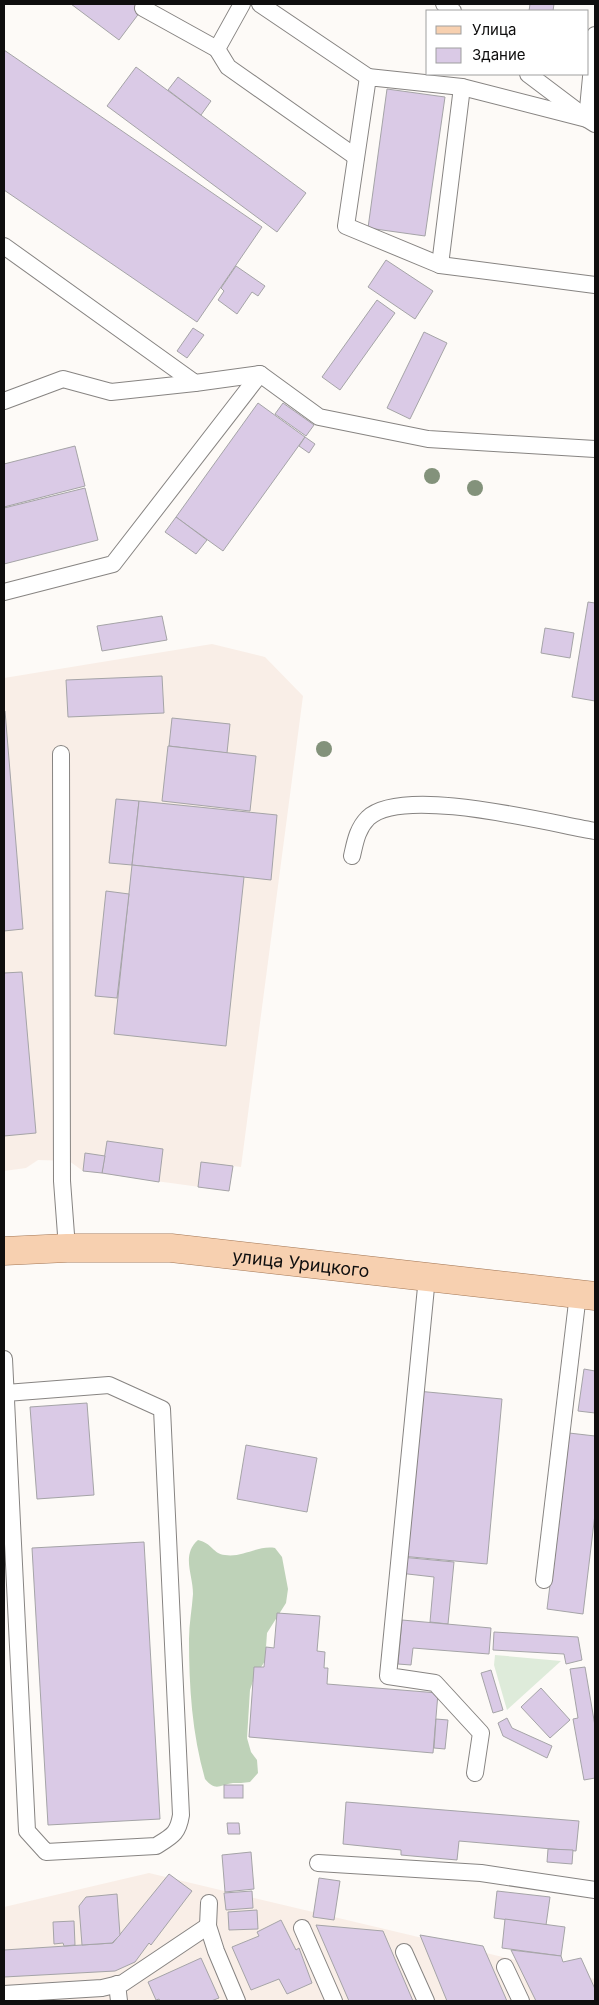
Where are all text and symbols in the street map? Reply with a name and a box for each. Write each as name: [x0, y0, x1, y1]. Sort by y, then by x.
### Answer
legend: [426, 10, 589, 75]
text: Улица: [472, 20, 516, 39]
text: Здание: [472, 45, 526, 64]
street label: улица Урицкого: [231, 1245, 371, 1281]

